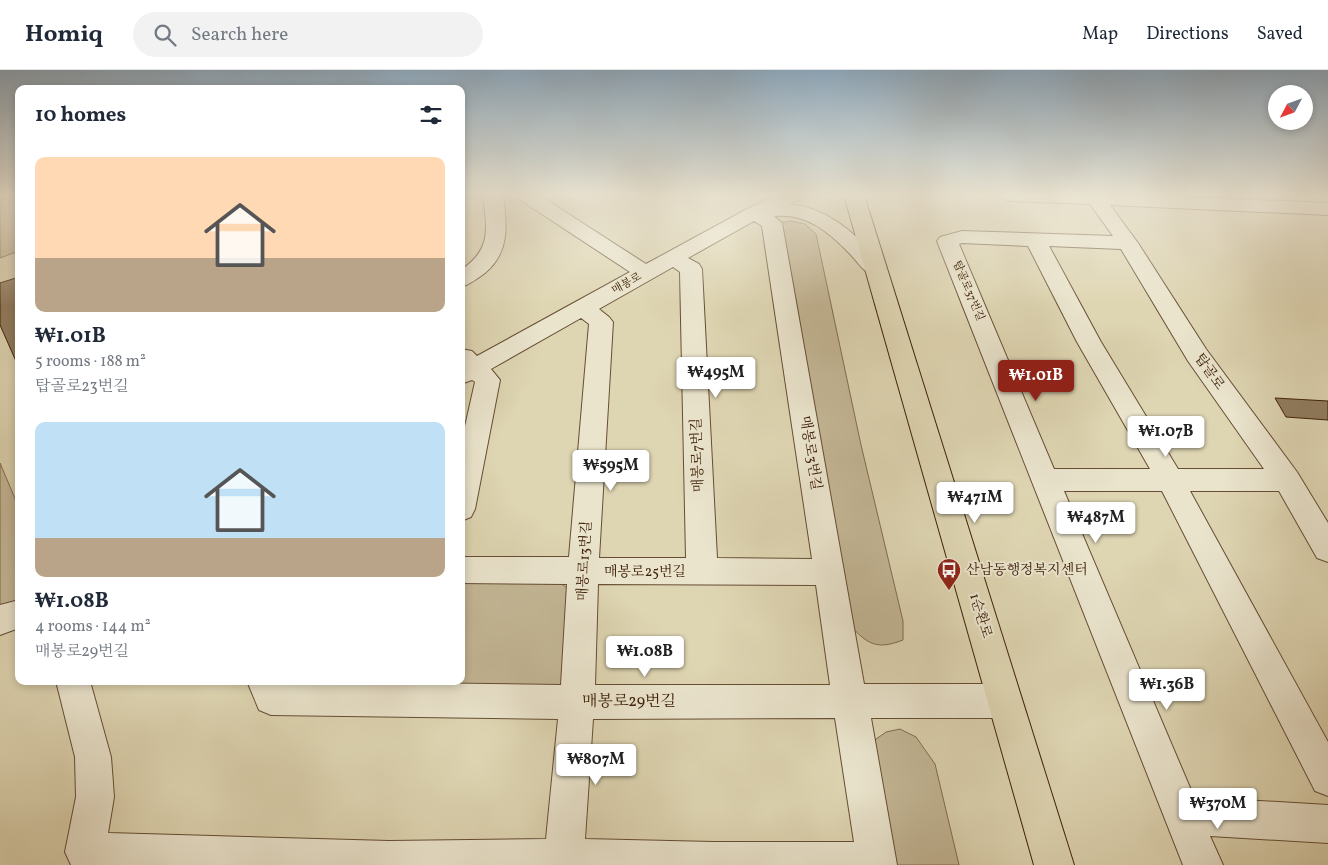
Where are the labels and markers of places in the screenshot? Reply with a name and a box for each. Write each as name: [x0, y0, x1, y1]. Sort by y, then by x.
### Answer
pin: ₩495M: [681, 356, 751, 399]
pin: ₩1.01B: [995, 360, 1077, 402]
pin: ₩1.07B: [1125, 416, 1207, 458]
pin: ₩595M: [576, 450, 646, 492]
pin: ₩471M: [940, 482, 1010, 524]
pin: ₩487M: [1061, 502, 1131, 544]
bus stop icon: 산남동행정복지센터: [936, 557, 962, 591]
place label: 산남동행정복지센터: [966, 561, 1088, 580]
pin: ₩1.08B: [604, 636, 686, 678]
pin: ₩1.36B: [1126, 668, 1208, 711]
pin: ₩807M: [561, 744, 631, 786]
pin: ₩370M: [1183, 788, 1253, 830]

